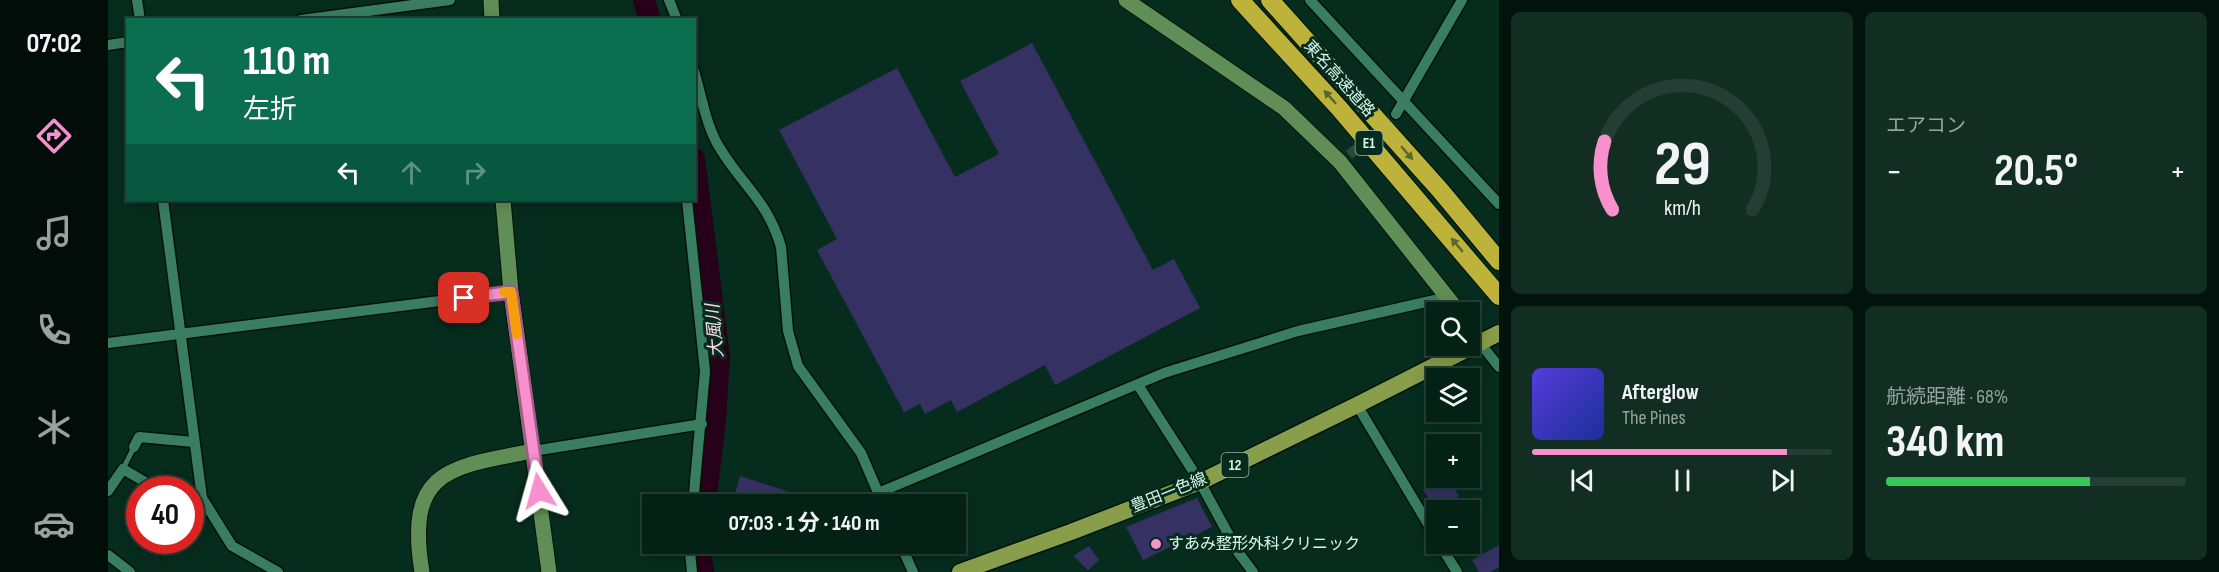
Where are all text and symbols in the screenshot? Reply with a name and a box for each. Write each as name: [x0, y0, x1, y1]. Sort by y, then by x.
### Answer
text: 07:02: [26, 28, 82, 60]
text: 110 m: [243, 36, 330, 87]
street label: 東名高速道路: [1300, 37, 1378, 121]
icon: left: [144, 42, 222, 120]
one-way arrow: [1323, 90, 1337, 105]
text: 左折: [243, 94, 297, 126]
text: エアコン: [1886, 114, 1966, 138]
icon: directions: [33, 115, 75, 157]
text: 29: [1654, 128, 1710, 203]
road number: E1: [1356, 131, 1382, 155]
text: 20.5°: [1994, 144, 2078, 199]
one-way arrow: [1400, 145, 1413, 160]
text: −: [1886, 152, 1902, 192]
text: +: [2170, 152, 2186, 192]
icon: left: [332, 156, 365, 189]
icon: ahead: [395, 156, 428, 189]
icon: right: [458, 156, 491, 189]
text: km/h: [1663, 196, 1701, 221]
icon: music: [33, 212, 75, 254]
one-way arrow: [1451, 238, 1464, 253]
pin: [438, 272, 489, 323]
icon: arrive: [447, 281, 480, 314]
water label: 大風川: [702, 301, 728, 359]
map controls: [1426, 302, 1480, 554]
button: search: [1426, 302, 1480, 356]
icon: phone: [33, 309, 75, 351]
button: layers: [1426, 368, 1480, 422]
text: Afterglow: [1622, 379, 1699, 406]
text: 航続距離 · 68%: [1886, 385, 2008, 409]
icon: climate: [33, 406, 75, 448]
text: The Pines: [1622, 406, 1686, 430]
text: 340 km: [1886, 415, 2004, 470]
button: +: [1426, 434, 1480, 488]
road number: 12: [1222, 453, 1248, 477]
position arrow: [507, 459, 571, 523]
icon: previous: [1566, 464, 1599, 497]
icon: pause: [1666, 464, 1699, 497]
icon: next: [1766, 464, 1799, 497]
street label: 豊田一色線: [1128, 469, 1210, 517]
speed limit sign: 40: [126, 476, 204, 554]
button: −: [1426, 500, 1480, 554]
icon: car: [33, 503, 75, 545]
text: 07:03 · 1 分 · 140 m: [728, 510, 880, 537]
place label: すあみ整形外科クリニック: [1168, 535, 1360, 554]
marker: すあみ整形外科クリニック: [1149, 537, 1163, 551]

